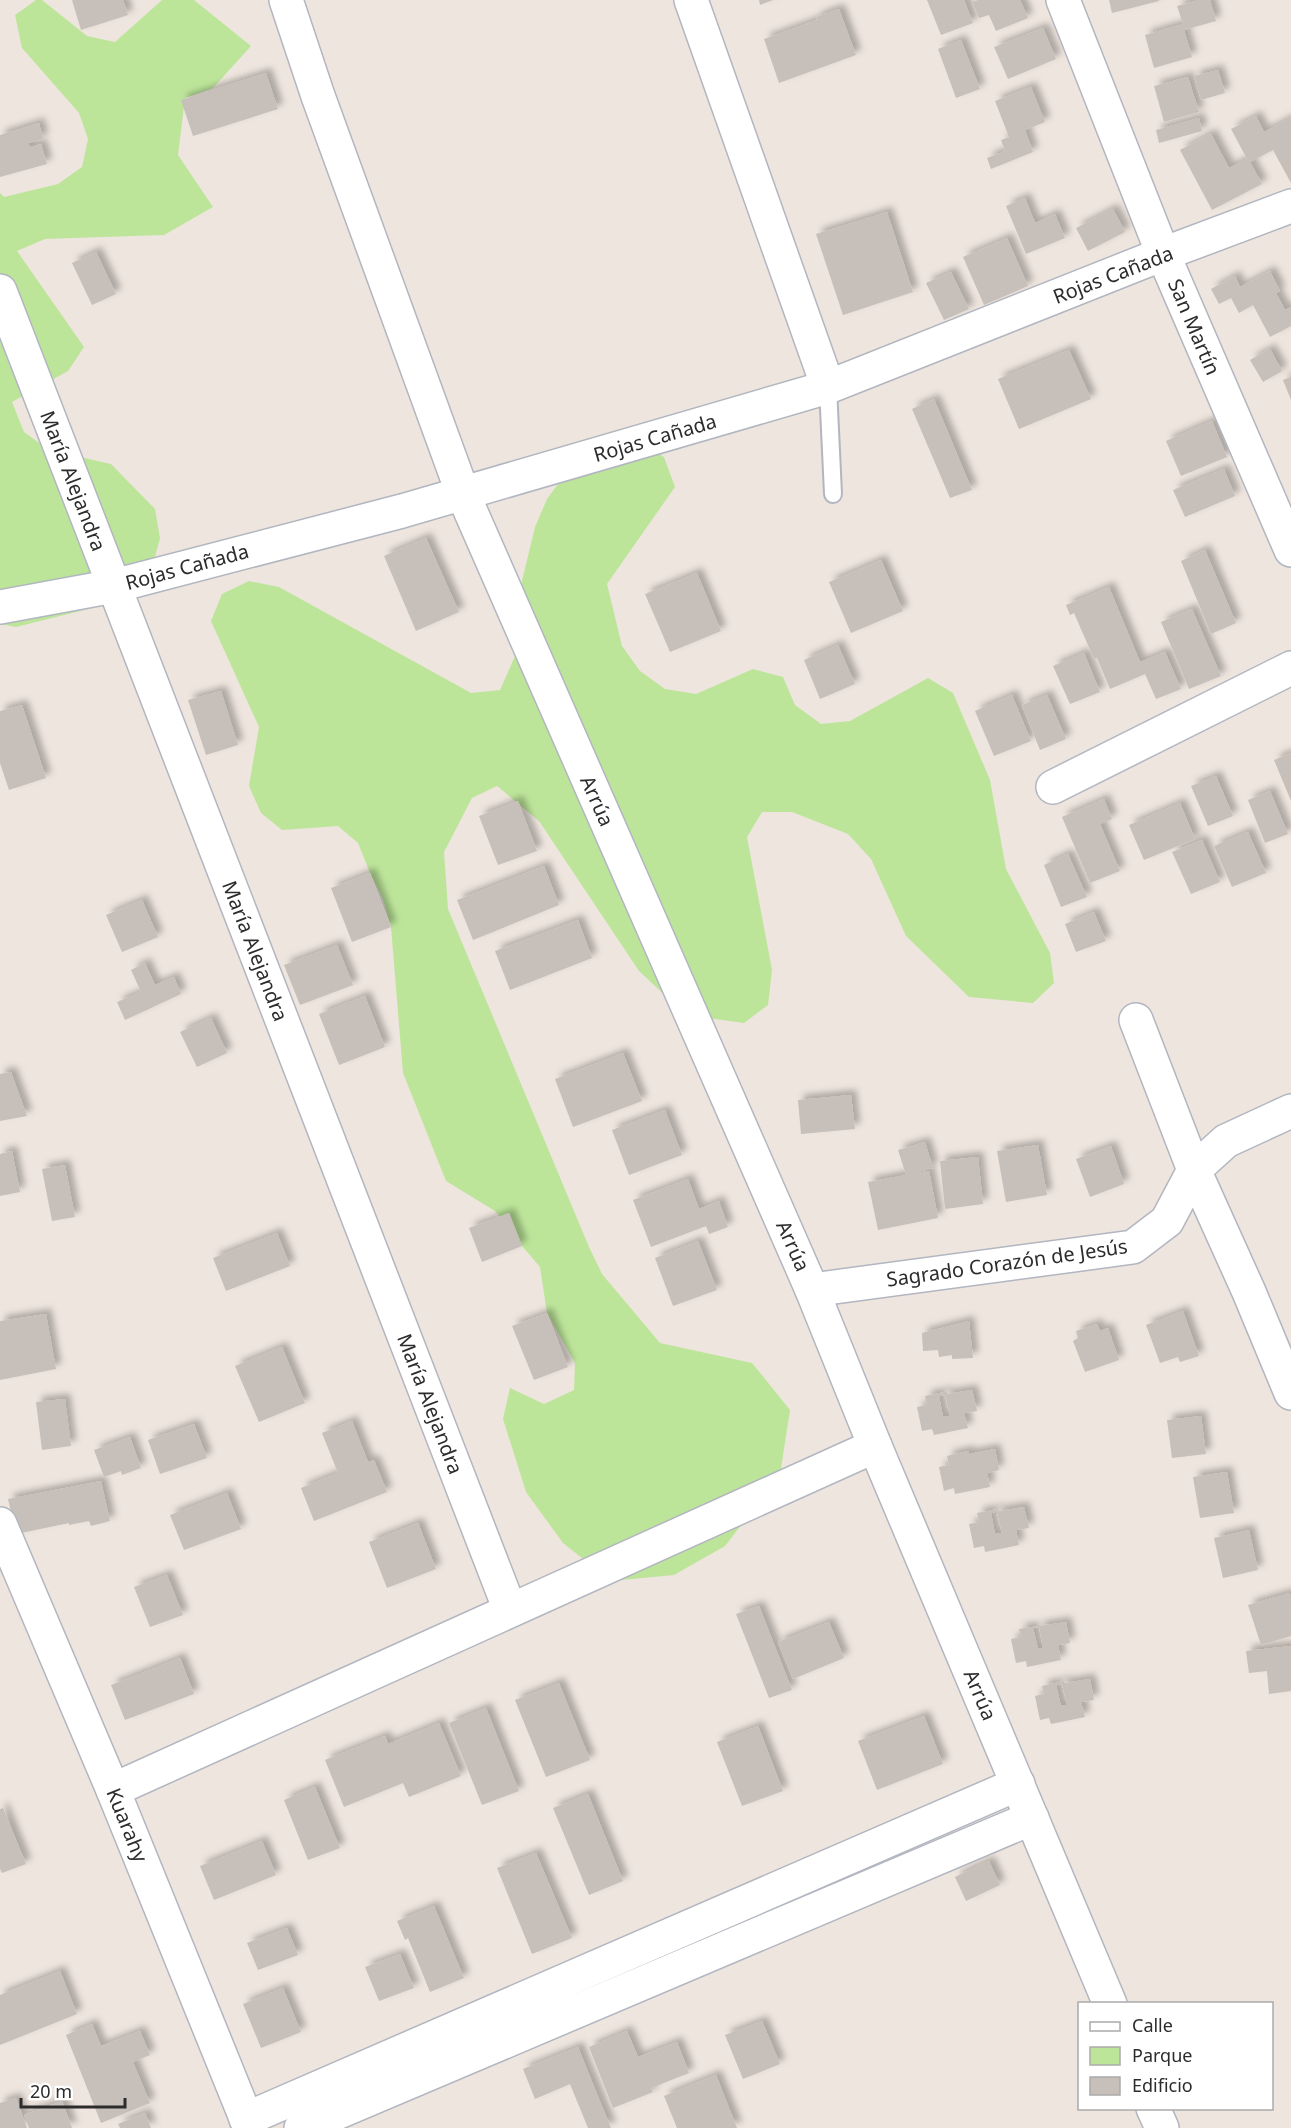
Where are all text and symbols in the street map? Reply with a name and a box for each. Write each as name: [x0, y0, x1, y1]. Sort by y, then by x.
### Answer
street label: Rojas Cañada: [1049, 239, 1177, 310]
street label: San Martín: [1162, 275, 1227, 379]
street label: María Alejandra: [34, 407, 113, 555]
street label: Rojas Cañada: [590, 407, 719, 468]
street label: Rojas Cañada: [122, 537, 252, 596]
street label: Arrúa: [574, 771, 621, 830]
street label: María Alejandra: [216, 877, 295, 1025]
street label: Arrúa: [770, 1216, 817, 1275]
street label: Sagrado Corazón de Jesús: [885, 1232, 1129, 1293]
street label: María Alejandra: [391, 1330, 470, 1478]
street label: Arrúa: [958, 1665, 1003, 1724]
street label: Kuarahy: [100, 1784, 155, 1867]
legend: [1078, 2002, 1273, 2110]
text: Calle: [1132, 2013, 1173, 2037]
text: Parque: [1132, 2043, 1192, 2067]
scale bar: [21, 2071, 124, 2109]
text: Edificio: [1132, 2073, 1193, 2097]
text: 20 m: [30, 2079, 72, 2103]

